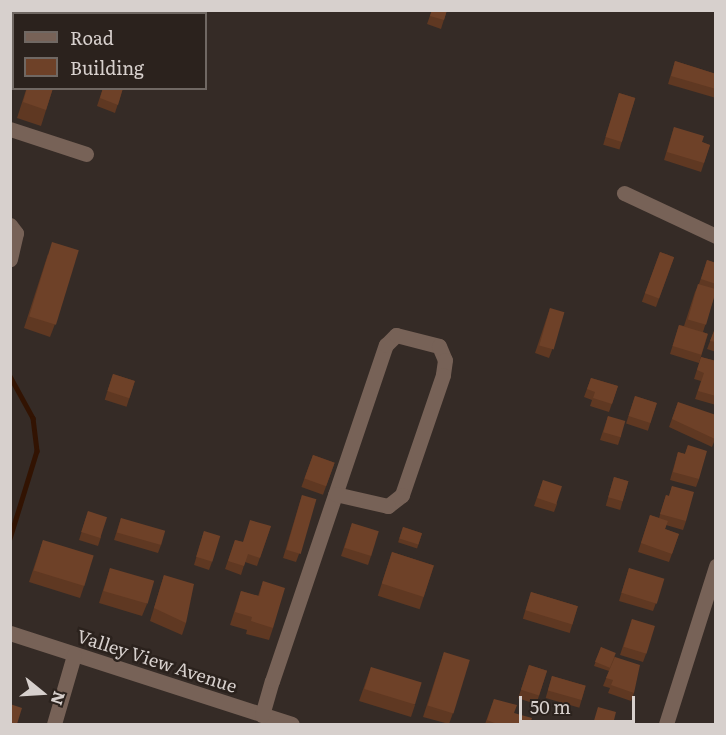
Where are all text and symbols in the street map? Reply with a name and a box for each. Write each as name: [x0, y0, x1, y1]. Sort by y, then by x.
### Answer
legend: [12, 12, 207, 90]
text: Road: [70, 24, 114, 51]
text: Building: [70, 54, 144, 81]
street label: Valley View Avenue: [74, 625, 240, 697]
north arrow: [12, 663, 72, 723]
scale bar: [522, 684, 638, 722]
text: N: [46, 688, 73, 709]
text: 50 m: [530, 693, 571, 720]

